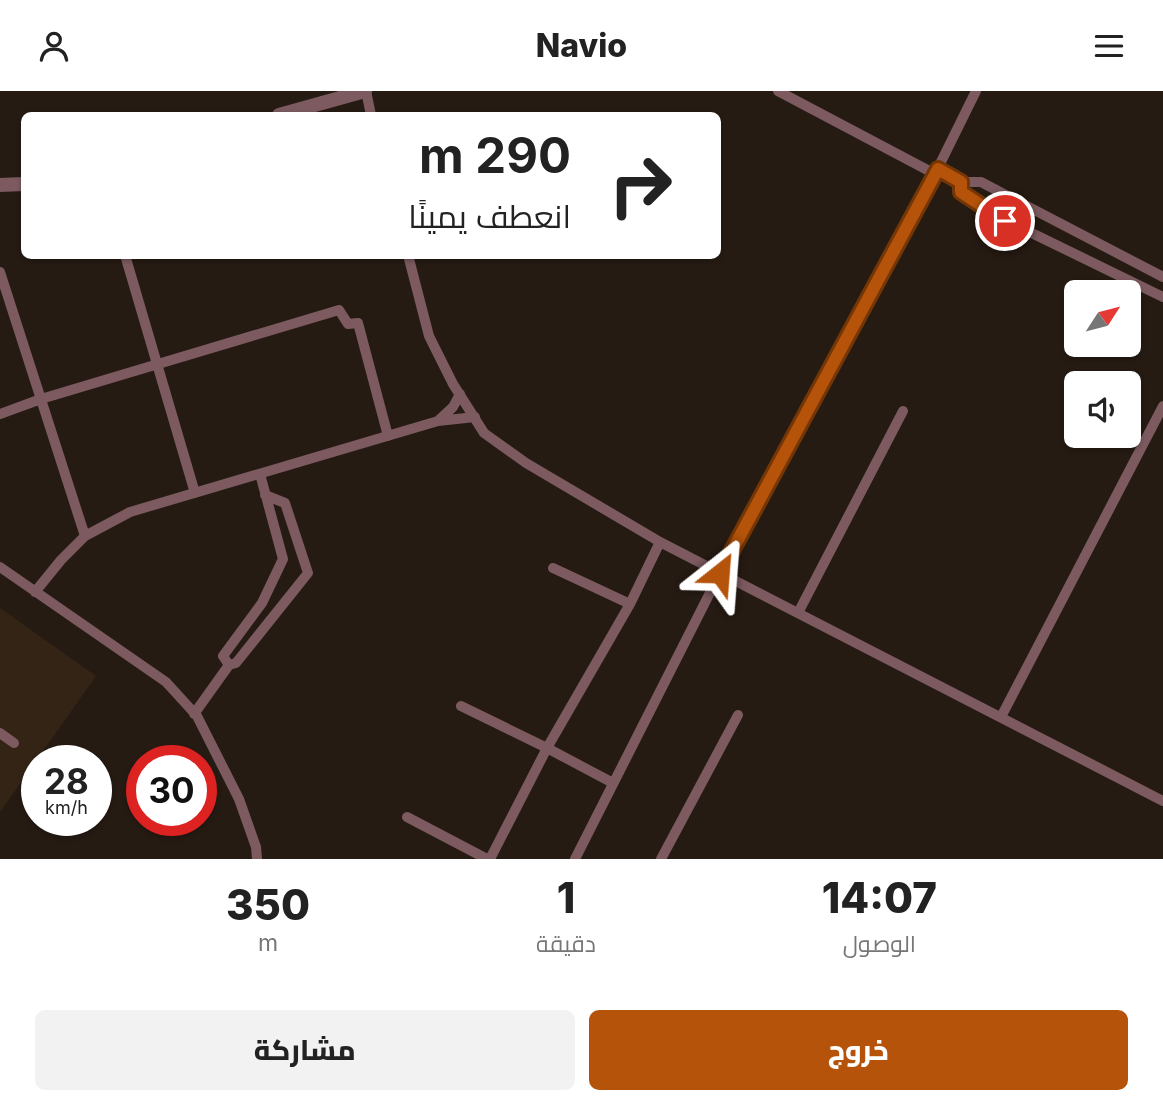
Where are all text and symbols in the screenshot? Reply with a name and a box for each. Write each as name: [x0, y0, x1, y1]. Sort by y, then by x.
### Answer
text: Navio: [536, 26, 627, 65]
icon: person: [35, 27, 73, 65]
icon: menu: [1090, 27, 1128, 65]
text: 290 m: [419, 126, 571, 185]
icon: right: [595, 140, 686, 231]
pin: [975, 191, 1035, 251]
text: انعطف يمينًا: [408, 197, 571, 236]
icon: arrive: [986, 202, 1024, 240]
north arrow: [1064, 280, 1141, 357]
map controls: [1064, 280, 1141, 448]
button: sound: [1064, 371, 1141, 448]
position arrow: [683, 536, 757, 610]
speed limit sign: 30: [126, 745, 217, 836]
text: 28: [44, 760, 89, 802]
text: km/h: [45, 797, 88, 818]
text: 1: [557, 872, 575, 923]
text: 14:07: [822, 872, 937, 923]
text: 350: [226, 879, 310, 930]
text: m: [258, 929, 278, 957]
text: دقيقة: [536, 930, 596, 958]
text: الوصول: [843, 930, 916, 958]
button: مشاركة: [35, 1010, 575, 1090]
button: خروج: [589, 1010, 1128, 1090]

